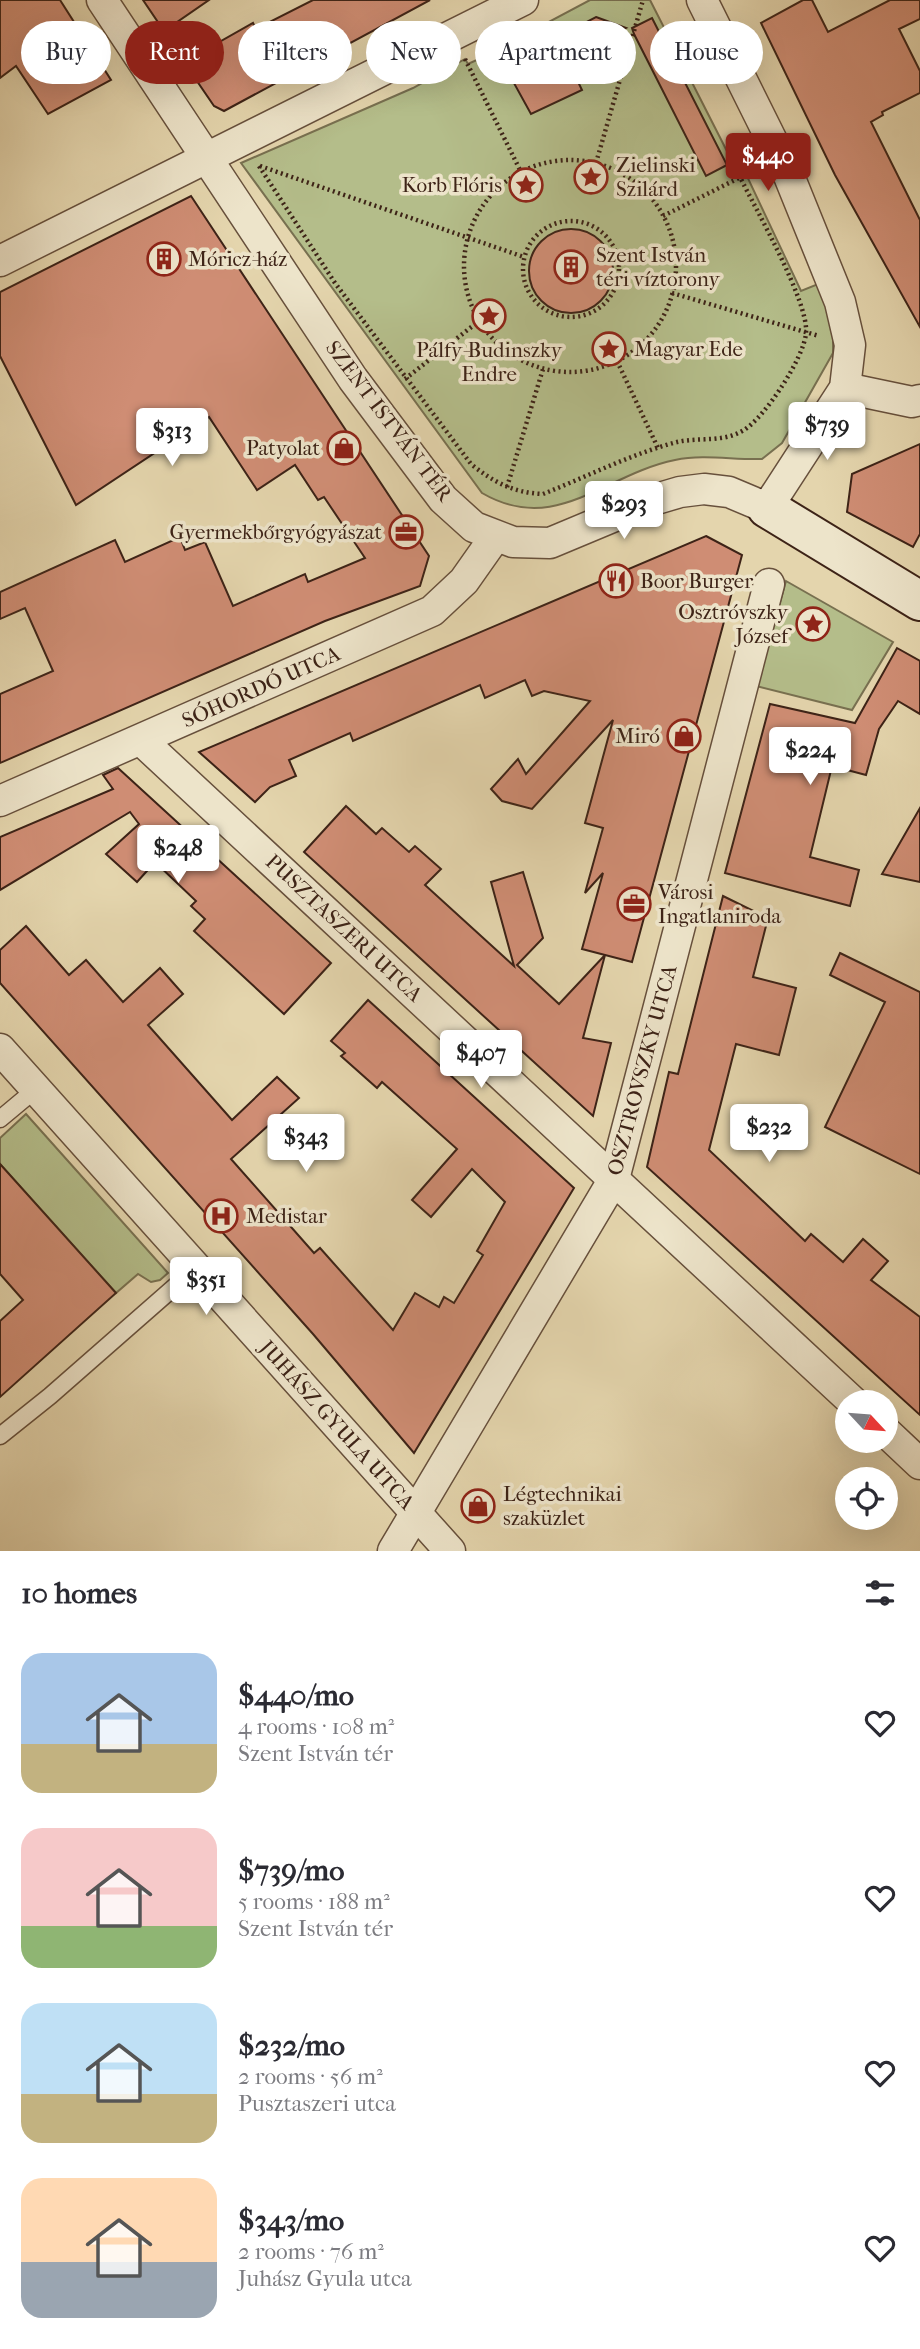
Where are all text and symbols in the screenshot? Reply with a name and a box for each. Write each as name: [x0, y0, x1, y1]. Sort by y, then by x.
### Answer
chip: Buy: [21, 21, 111, 84]
chip: Rent: [125, 21, 224, 84]
chip: Filters: [238, 21, 352, 84]
chip: New: [366, 21, 461, 84]
chip: Apartment: [475, 21, 636, 84]
chip: House: [650, 21, 763, 84]
pin: $440: [727, 134, 809, 193]
text: $440: [742, 142, 794, 169]
place label: Zielinski Szilárd: [616, 153, 696, 201]
place icon: Zielinski Szilárd: [572, 158, 610, 196]
place icon: Korb Flóris: [507, 166, 545, 204]
place label: Korb Flóris: [402, 173, 502, 197]
building icon: Móricz-ház: [145, 240, 183, 278]
place label: Szent István téri víztorony: [596, 243, 720, 291]
place label: Móricz-ház: [188, 247, 287, 271]
building icon: Szent István téri víztorony: [552, 248, 590, 286]
place icon: Pálfy-Budinszky Endre: [470, 297, 508, 335]
place icon: Magyar Ede: [590, 330, 628, 368]
street label: SZENT ISTVÁN TÉR: [321, 336, 458, 507]
place label: Magyar Ede: [634, 337, 743, 361]
place label: Pálfy-Budinszky Endre: [416, 338, 563, 386]
pin: $739: [786, 402, 868, 462]
pin: $313: [131, 408, 213, 468]
text: $739: [804, 411, 850, 438]
text: $313: [152, 417, 192, 444]
shop icon: Patyolat: [325, 429, 363, 467]
place label: Patyolat: [246, 436, 320, 460]
pin: $293: [583, 482, 665, 541]
text: $293: [601, 490, 647, 517]
office icon: Gyermekbőrgyógyászat: [387, 513, 425, 551]
place label: Gyermekbőrgyógyászat: [169, 520, 383, 544]
restaurant icon: Boor Burger: [597, 562, 635, 600]
place label: Boor Burger: [640, 569, 753, 593]
place label: Osztróvszky József: [678, 600, 792, 648]
place icon: Osztróvszky József: [794, 605, 832, 643]
street label: SÓHORDÓ UTCA: [178, 640, 344, 733]
shop icon: Miró: [665, 717, 703, 755]
place label: Miró: [615, 724, 660, 748]
pin: $224: [769, 728, 851, 787]
text: $224: [785, 736, 835, 763]
pin: $248: [137, 826, 219, 885]
text: $248: [153, 834, 203, 861]
street label: PUSZTASZERI UTCA: [261, 849, 427, 1007]
place label: Városi Ingatlaniroda: [657, 880, 782, 928]
office icon: Városi Ingatlaniroda: [615, 885, 653, 923]
street label: OSZTROVSZKY UTCA: [602, 962, 682, 1178]
pin: $407: [440, 1030, 522, 1090]
text: $407: [456, 1039, 506, 1066]
pin: $232: [728, 1104, 810, 1164]
text: $232: [746, 1113, 792, 1140]
pin: $343: [265, 1114, 347, 1174]
text: $343: [283, 1123, 329, 1150]
hospital icon: Medistar: [202, 1197, 240, 1235]
place label: Medistar: [246, 1204, 327, 1228]
pin: $351: [165, 1258, 247, 1317]
text: $351: [186, 1266, 226, 1293]
street label: JUHÁSZ GYULA UTCA: [253, 1334, 419, 1515]
north arrow: [835, 1390, 898, 1452]
map controls: [835, 1390, 898, 1530]
button: locate: [835, 1467, 898, 1530]
place label: Légtechnikai szaküzlet: [503, 1482, 622, 1530]
shop icon: Légtechnikai szaküzlet: [459, 1487, 497, 1525]
icon: filters: [861, 1574, 899, 1612]
text: 10 homes: [21, 1576, 137, 1611]
text: $440/mo: [238, 1678, 354, 1713]
icon: home: [77, 1681, 161, 1765]
icon: heart: [861, 1704, 899, 1742]
text: 4 rooms · 108 m²: [238, 1713, 394, 1740]
text: Szent István tér: [238, 1740, 393, 1767]
text: $739/mo: [238, 1853, 344, 1888]
icon: home: [77, 1856, 161, 1940]
icon: heart: [861, 1879, 899, 1917]
text: 5 rooms · 188 m²: [238, 1888, 390, 1915]
text: Szent István tér: [238, 1915, 393, 1942]
text: $232/mo: [238, 2028, 345, 2063]
icon: home: [77, 2031, 161, 2115]
icon: heart: [861, 2054, 899, 2092]
text: 2 rooms · 56 m²: [238, 2063, 383, 2090]
text: Pusztaszeri utca: [238, 2090, 396, 2117]
text: $343/mo: [238, 2203, 344, 2238]
icon: home: [77, 2206, 161, 2290]
icon: heart: [861, 2229, 899, 2267]
text: 2 rooms · 76 m²: [238, 2238, 384, 2265]
text: Juhász Gyula utca: [238, 2265, 412, 2292]

